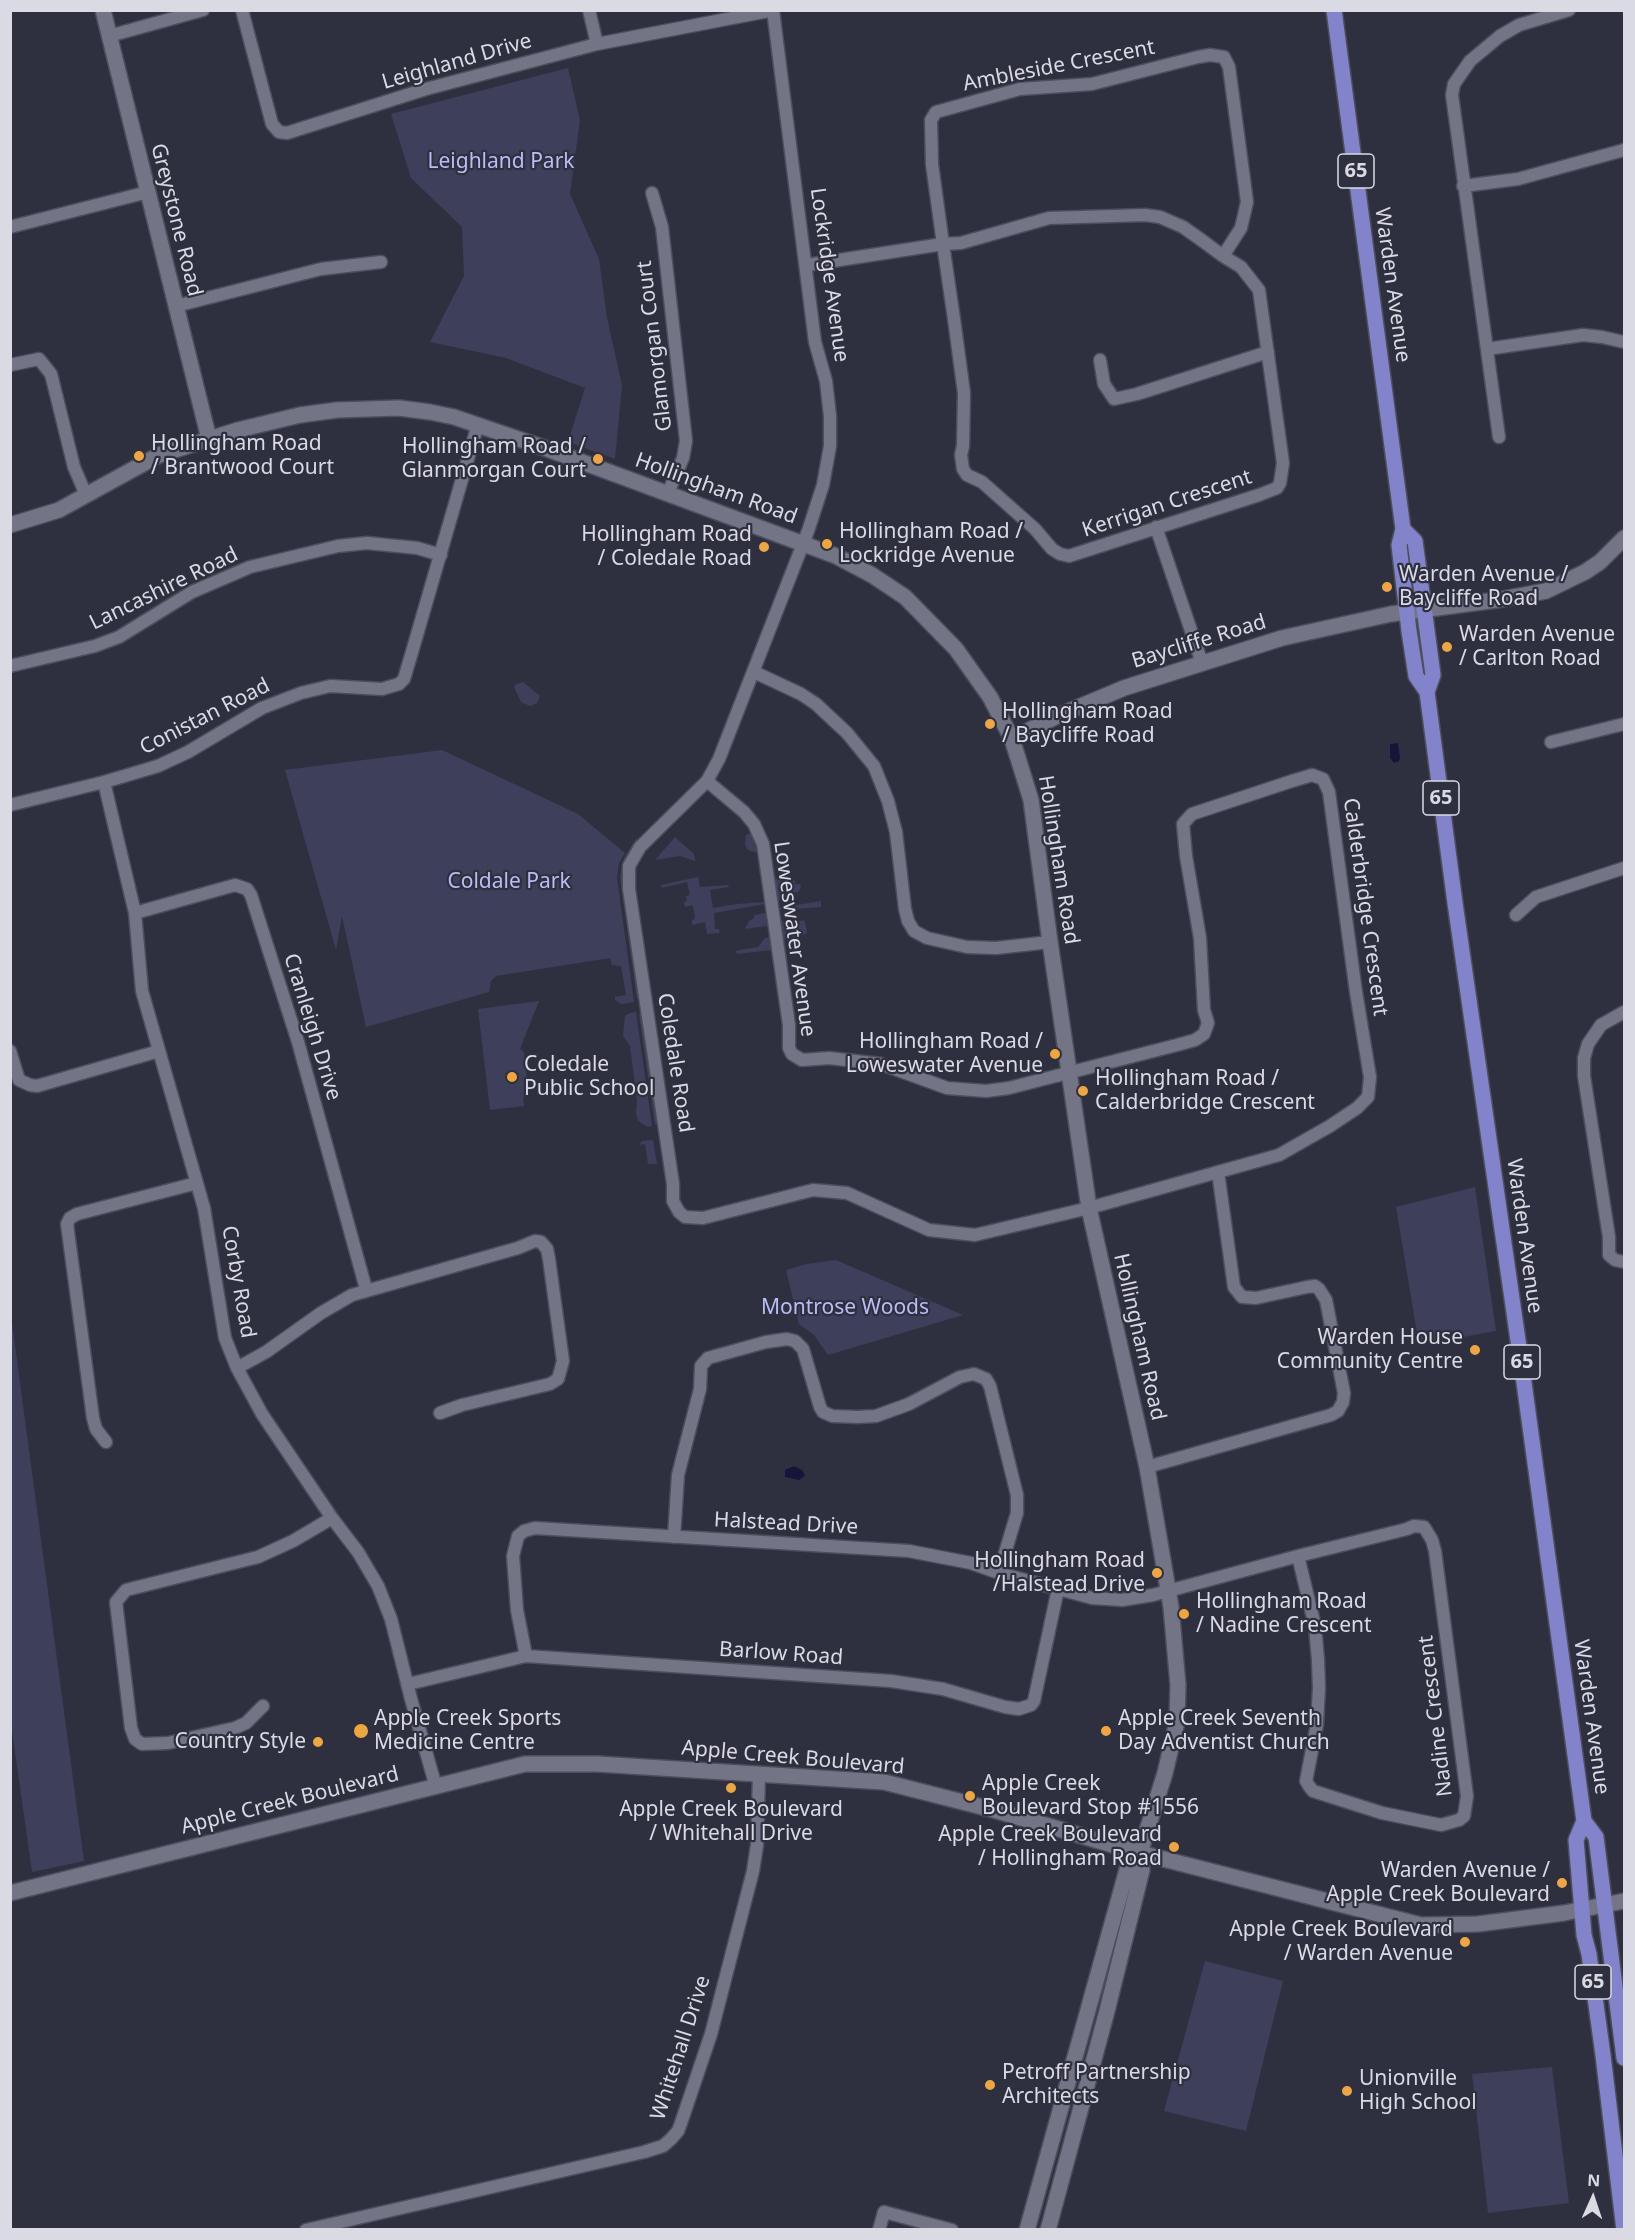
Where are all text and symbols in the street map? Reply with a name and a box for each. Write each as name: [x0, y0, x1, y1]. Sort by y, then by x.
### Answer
street label: Leighland Drive: [379, 29, 535, 95]
street label: Ambleside Crescent: [961, 35, 1157, 97]
street label: Greystone Road: [145, 141, 207, 299]
park label: Leighland Park: [427, 149, 575, 175]
road number: 65: [1338, 154, 1374, 188]
street label: Lockridge Avenue: [804, 186, 854, 364]
street label: Warden Avenue: [1369, 206, 1415, 364]
street label: Glamorgan Court: [632, 259, 678, 433]
place label: Hollingham Road / Brantwood Court: [151, 431, 334, 481]
place label: Hollingham Road / Glanmorgan Court: [401, 434, 586, 484]
street label: Hollingham Road: [631, 448, 801, 530]
marker: Hollingham Road / Brantwood Court: [132, 449, 146, 463]
marker: Hollingham Road / Glanmorgan Court: [591, 452, 605, 466]
street label: Kerrigan Crescent: [1079, 465, 1255, 543]
place label: Hollingham Road / Lockridge Avenue: [839, 519, 1023, 569]
place label: Hollingham Road / Coledale Road: [581, 522, 752, 572]
marker: Hollingham Road / Lockridge Avenue: [820, 537, 834, 551]
marker: Hollingham Road / Coledale Road: [757, 540, 771, 554]
street label: Lancashire Road: [86, 542, 242, 636]
place label: Warden Avenue / Baycliffe Road: [1399, 562, 1568, 612]
marker: Warden Avenue / Baycliffe Road: [1380, 580, 1394, 594]
street label: Baycliffe Road: [1129, 610, 1269, 674]
place label: Warden Avenue / Carlton Road: [1459, 622, 1615, 672]
marker: Warden Avenue / Carlton Road: [1440, 640, 1454, 654]
street label: Conistan Road: [136, 673, 274, 761]
place label: Hollingham Road / Baycliffe Road: [1002, 699, 1173, 749]
marker: Hollingham Road / Baycliffe Road: [983, 717, 997, 731]
street label: Hollingham Road: [1032, 774, 1084, 946]
road number: 65: [1423, 781, 1459, 815]
street label: Calderbridge Crescent: [1337, 796, 1393, 1018]
street label: Loweswater Avenue: [768, 840, 820, 1038]
park label: Coldale Park: [447, 869, 571, 895]
street label: Cranleigh Drive: [278, 951, 346, 1103]
street label: Coledale Road: [652, 991, 698, 1135]
place label: Hollingham Road / Loweswater Avenue: [846, 1029, 1043, 1079]
marker: Hollingham Road / Loweswater Avenue: [1048, 1047, 1062, 1061]
place label: Coledale Public School: [524, 1052, 654, 1102]
place label: Hollingham Road / Calderbridge Crescent: [1095, 1066, 1315, 1116]
marker: Coledale Public School: [505, 1070, 519, 1084]
marker: Hollingham Road / Calderbridge Crescent: [1076, 1084, 1090, 1098]
street label: Warden Avenue: [1501, 1157, 1547, 1315]
street label: Corby Road: [216, 1224, 260, 1340]
street label: Hollingham Road: [1108, 1251, 1170, 1423]
park label: Montrose Woods: [761, 1295, 929, 1321]
place label: Warden House Community Centre: [1277, 1325, 1463, 1375]
marker: Warden House Community Centre: [1468, 1343, 1482, 1357]
road number: 65: [1504, 1345, 1540, 1379]
street label: Halstead Drive: [713, 1508, 859, 1540]
place label: Hollingham Road /Halstead Drive: [974, 1548, 1145, 1598]
marker: Hollingham Road /Halstead Drive: [1150, 1566, 1164, 1580]
place label: Hollingham Road / Nadine Crescent: [1196, 1589, 1372, 1639]
marker: Hollingham Road / Nadine Crescent: [1177, 1607, 1191, 1621]
street label: Nadine Crescent: [1414, 1634, 1458, 1798]
street label: Barlow Road: [718, 1637, 844, 1671]
street label: Warden Avenue: [1568, 1638, 1614, 1796]
place label: Apple Creek Sports Medicine Centre: [374, 1706, 561, 1756]
place label: Apple Creek Seventh Day Adventist Church: [1118, 1706, 1330, 1756]
marker: Apple Creek Sports Medicine Centre: [352, 1722, 370, 1740]
marker: Apple Creek Seventh Day Adventist Church: [1099, 1724, 1113, 1738]
place label: Country Style: [175, 1729, 306, 1755]
marker: Country Style: [311, 1735, 325, 1749]
street label: Apple Creek Boulevard: [681, 1736, 905, 1780]
street label: Apple Creek Boulevard: [178, 1762, 402, 1840]
place label: Apple Creek Boulevard Stop #1556: [982, 1771, 1199, 1821]
marker: Apple Creek Boulevard / Whitehall Drive: [724, 1781, 738, 1795]
marker: Apple Creek Boulevard Stop #1556: [963, 1789, 977, 1803]
place label: Apple Creek Boulevard / Whitehall Drive: [619, 1797, 843, 1847]
place label: Apple Creek Boulevard / Hollingham Road: [938, 1822, 1162, 1872]
marker: Apple Creek Boulevard / Hollingham Road: [1167, 1840, 1181, 1854]
place label: Warden Avenue / Apple Creek Boulevard: [1326, 1858, 1550, 1908]
marker: Warden Avenue / Apple Creek Boulevard: [1555, 1876, 1569, 1890]
place label: Apple Creek Boulevard / Warden Avenue: [1229, 1917, 1453, 1967]
marker: Apple Creek Boulevard / Warden Avenue: [1458, 1935, 1472, 1949]
road number: 65: [1575, 1965, 1611, 1999]
street label: Whitehall Drive: [646, 1973, 716, 2123]
place label: Petroff Partnership Architects: [1002, 2060, 1191, 2110]
place label: Unionville High School: [1359, 2066, 1477, 2116]
marker: Petroff Partnership Architects: [983, 2078, 997, 2092]
marker: Unionville High School: [1340, 2084, 1354, 2098]
north arrow: [1563, 2168, 1623, 2228]
text: N: [1587, 2169, 1601, 2191]

